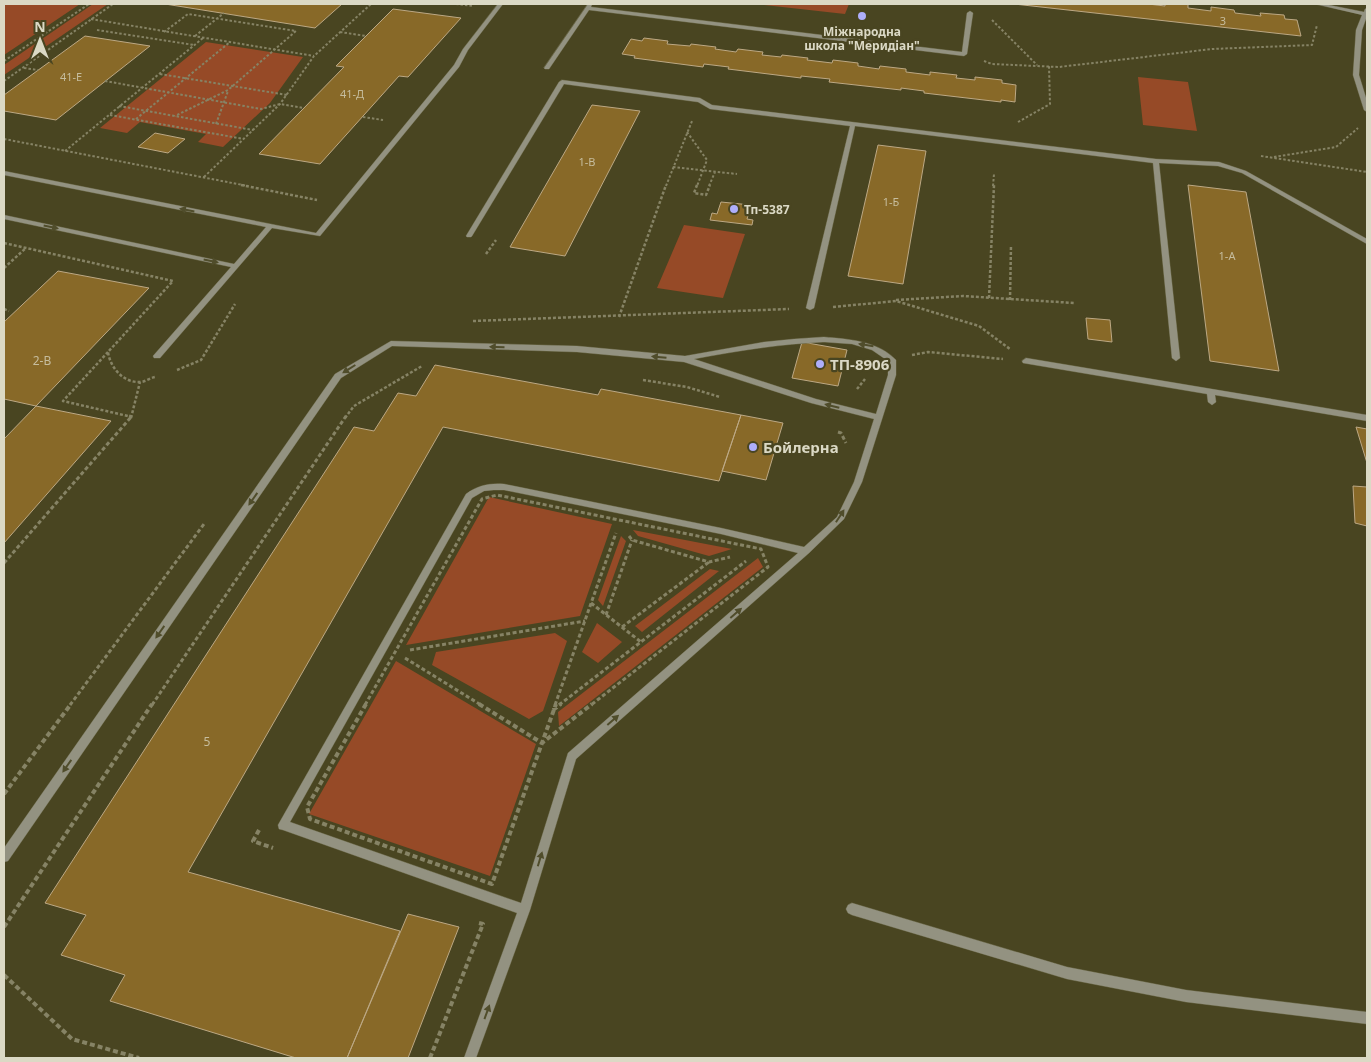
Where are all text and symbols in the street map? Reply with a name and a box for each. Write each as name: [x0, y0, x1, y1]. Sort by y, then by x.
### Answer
marker: Міжнародна школа "Меридіан": [856, 10, 868, 22]
house number: 3: [1220, 13, 1226, 28]
north arrow: [15, 15, 65, 65]
text: N: [34, 17, 46, 36]
place label: Міжнародна школа "Меридіан": [804, 23, 920, 54]
house number: 41-Е: [60, 69, 82, 84]
house number: 41-Д: [340, 86, 364, 101]
house number: 1-В: [579, 154, 595, 169]
house number: 1-Б: [883, 194, 900, 209]
place label: Тп-5387: [744, 201, 790, 218]
marker: Тп-5387: [728, 203, 740, 215]
one-way arrow: [180, 206, 195, 214]
one-way arrow: [44, 224, 60, 232]
house number: 1-А: [1219, 248, 1236, 263]
one-way arrow: [203, 257, 219, 265]
one-way arrow: [857, 341, 873, 349]
one-way arrow: [489, 342, 505, 350]
house number: 2-В: [33, 352, 51, 369]
one-way arrow: [651, 352, 667, 360]
place label: ТП-8906: [830, 354, 890, 374]
marker: ТП-8906: [814, 358, 826, 370]
one-way arrow: [343, 365, 356, 374]
one-way arrow: [824, 402, 839, 410]
place label: Бойлерна: [763, 437, 839, 457]
marker: Бойлерна: [747, 441, 759, 453]
one-way arrow: [248, 492, 258, 506]
one-way arrow: [835, 510, 845, 523]
one-way arrow: [729, 607, 741, 619]
one-way arrow: [155, 625, 165, 639]
one-way arrow: [607, 714, 619, 726]
house number: 5: [204, 733, 211, 750]
one-way arrow: [62, 759, 72, 772]
one-way arrow: [536, 851, 544, 866]
one-way arrow: [484, 1005, 491, 1020]

